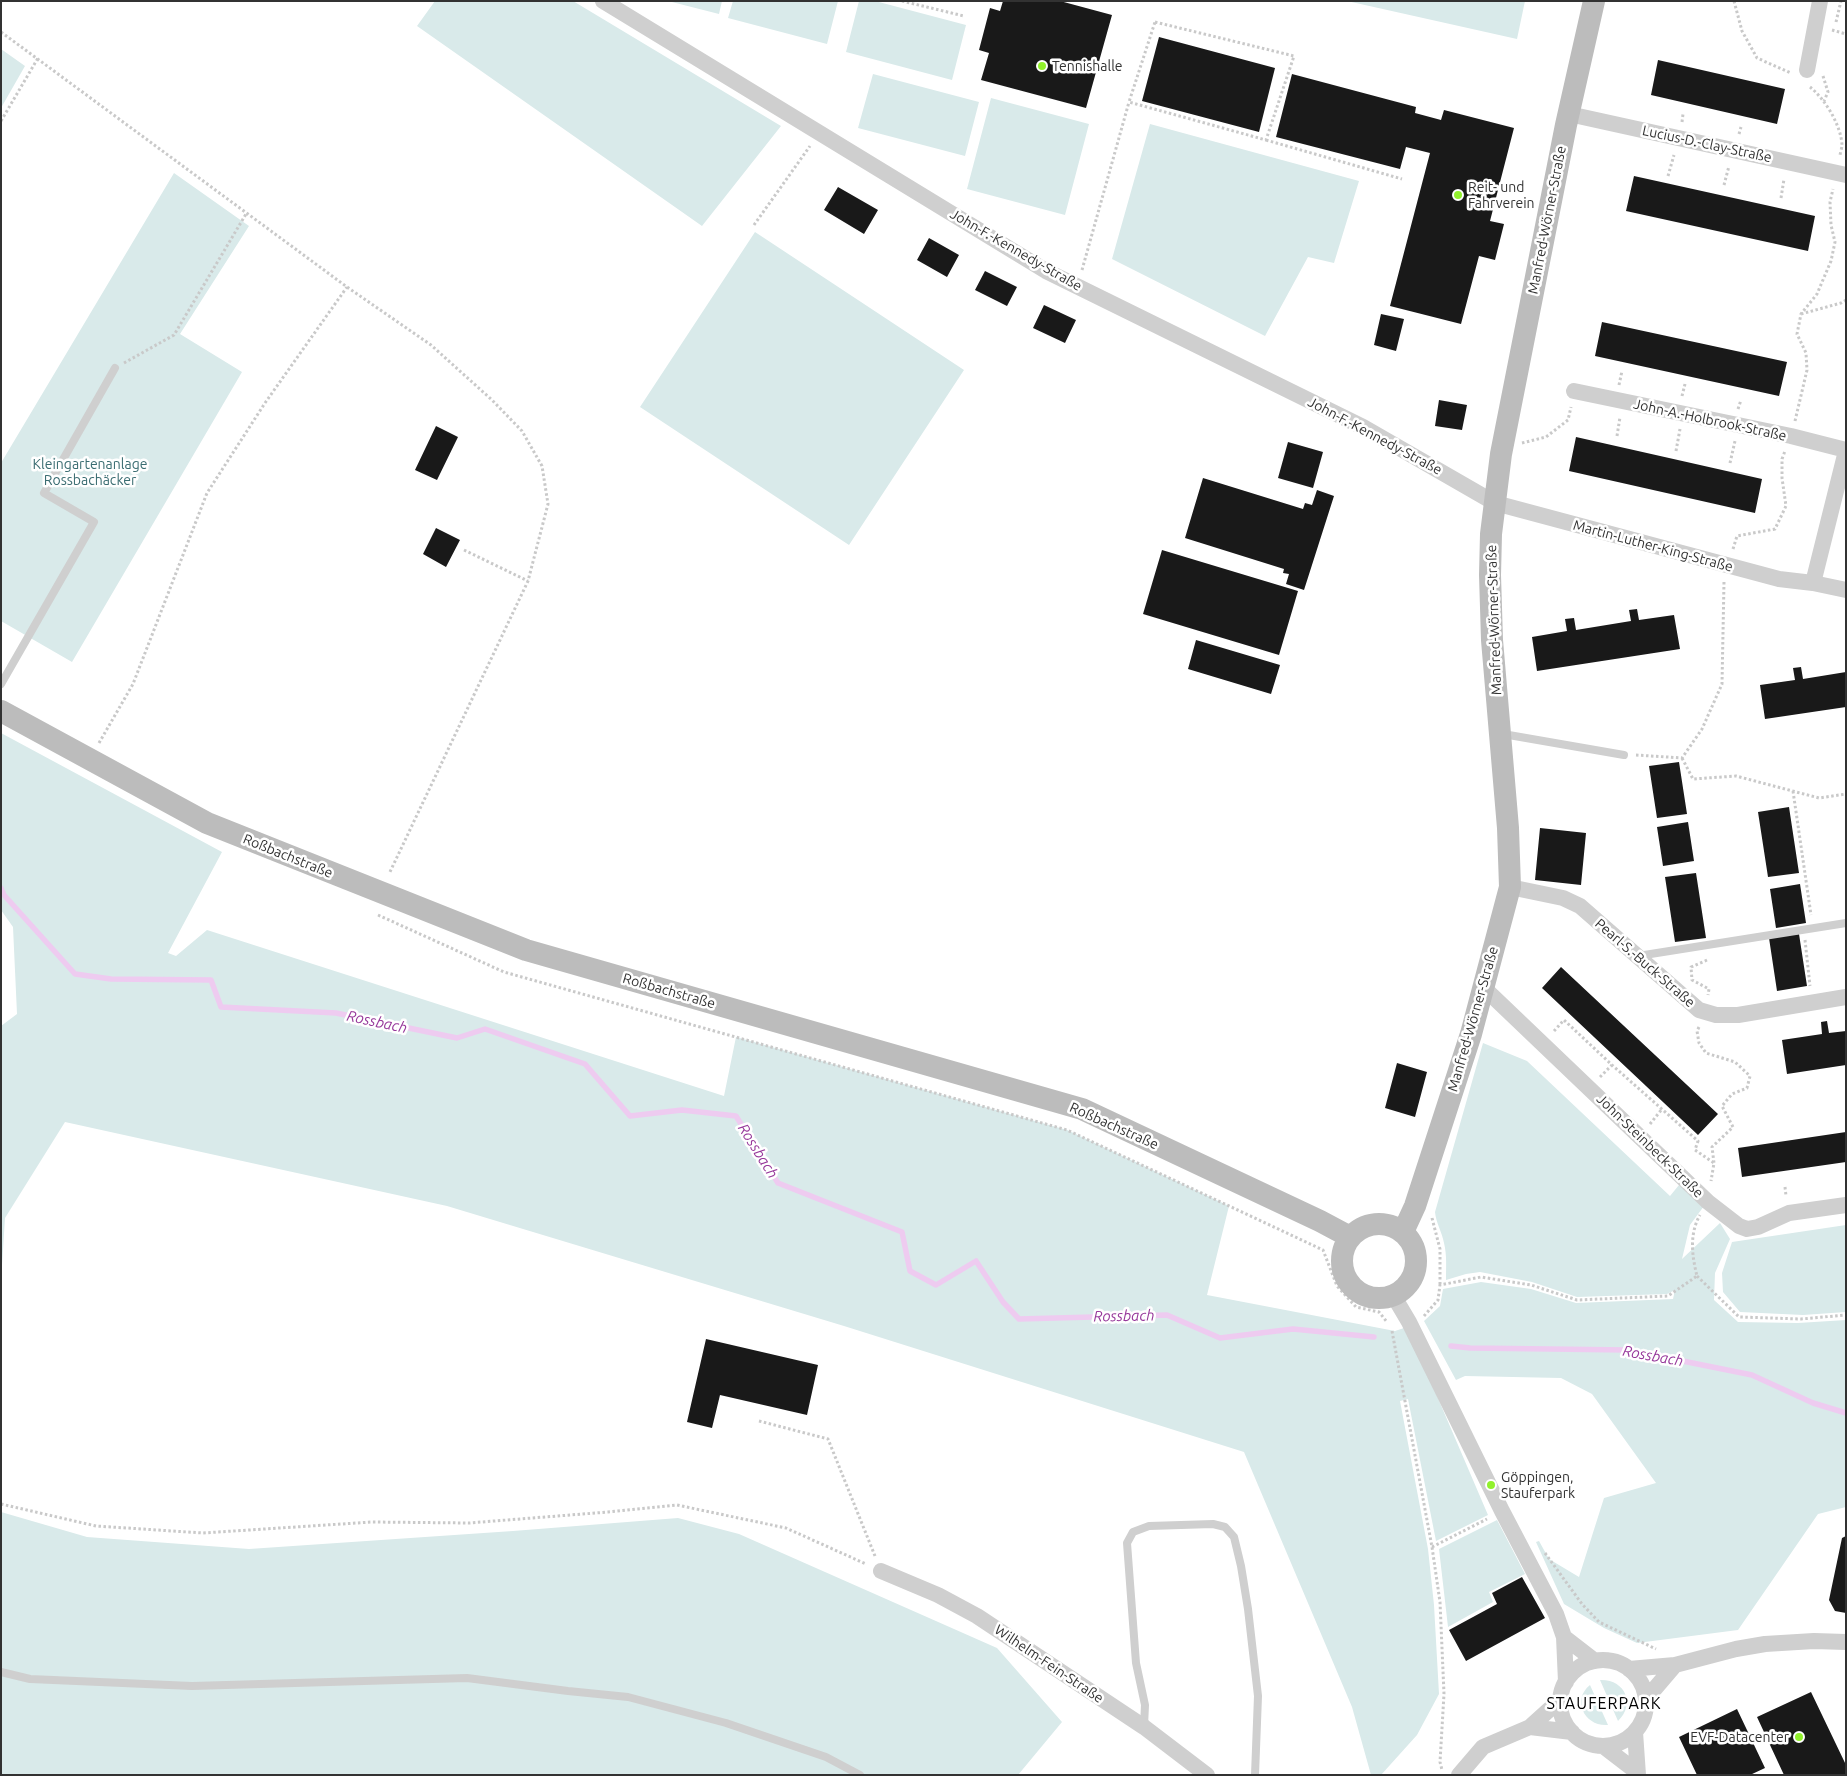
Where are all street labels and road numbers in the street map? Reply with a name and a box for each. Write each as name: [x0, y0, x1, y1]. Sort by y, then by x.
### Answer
street label: Lucius-D.-Clay-Straße: [1641, 122, 1773, 166]
street label: Manfred-Wörner-Straße: [1524, 145, 1570, 295]
street label: John-F.-Kennedy-Straße: [947, 205, 1085, 295]
street label: John-F.-Kennedy-Straße: [1305, 393, 1445, 479]
street label: John-A.-Holbrook-Straße: [1632, 396, 1788, 444]
street label: Martin-Luther-King-Straße: [1571, 517, 1735, 575]
street label: Manfred-Wörner-Straße: [1483, 545, 1505, 695]
street label: Roßbachstraße: [241, 830, 335, 882]
street label: Pearl-S.-Buck-Straße: [1592, 915, 1698, 1011]
street label: Manfred-Wörner-Straße: [1444, 944, 1502, 1094]
street label: Roßbachstraße: [621, 970, 717, 1012]
street label: John-Steinbeck-Straße: [1593, 1091, 1707, 1201]
street label: Roßbachstraße: [1067, 1099, 1161, 1153]
street label: Wilhelm-Fein-Straße: [991, 1621, 1107, 1707]

